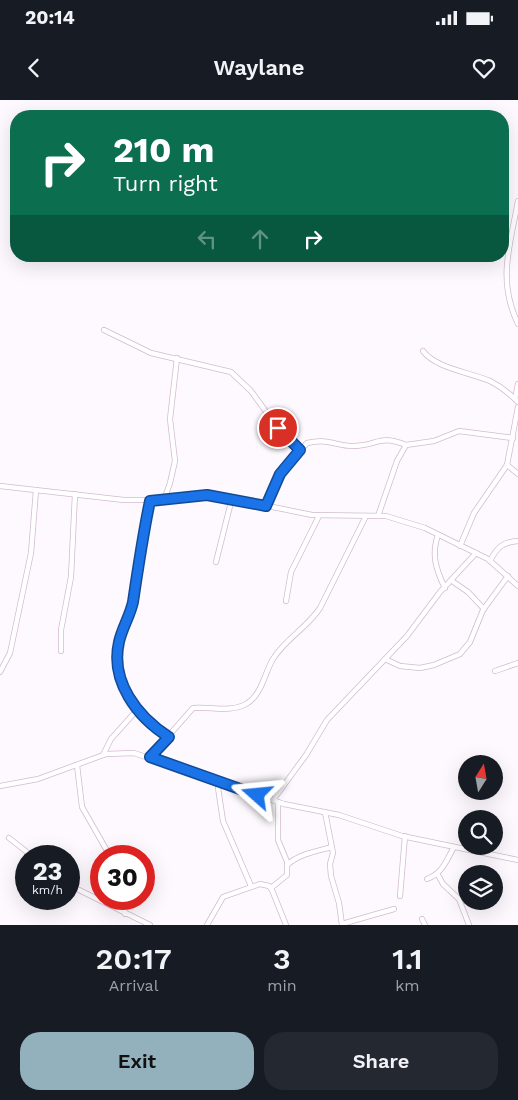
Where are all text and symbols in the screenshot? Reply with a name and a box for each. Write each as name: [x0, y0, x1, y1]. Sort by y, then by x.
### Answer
text: 20:14: [25, 6, 75, 29]
icon: back: [20, 54, 48, 82]
icon: heart: [470, 54, 498, 82]
text: Waylane: [214, 55, 304, 80]
text: 210 m: [113, 129, 214, 171]
icon: right: [30, 130, 95, 195]
text: Turn right: [113, 171, 218, 196]
icon: left: [193, 225, 221, 253]
icon: ahead: [246, 225, 274, 253]
icon: right: [299, 225, 327, 253]
pin: [257, 407, 299, 449]
icon: arrive: [264, 414, 292, 442]
north arrow: [458, 755, 502, 800]
map controls: [458, 755, 503, 910]
position arrow: [230, 768, 282, 820]
button: search: [458, 810, 503, 855]
speed limit sign: 30: [90, 845, 155, 910]
text: 23: [33, 857, 62, 886]
button: layers: [458, 865, 503, 910]
text: km/h: [32, 883, 63, 897]
text: 20:17: [96, 941, 172, 976]
text: 3: [273, 941, 291, 976]
text: 1.1: [392, 941, 422, 976]
text: Arrival: [109, 976, 159, 995]
text: min: [267, 976, 297, 995]
text: km: [395, 976, 419, 995]
button: Exit: [20, 1032, 254, 1090]
button: Share: [264, 1032, 498, 1090]

